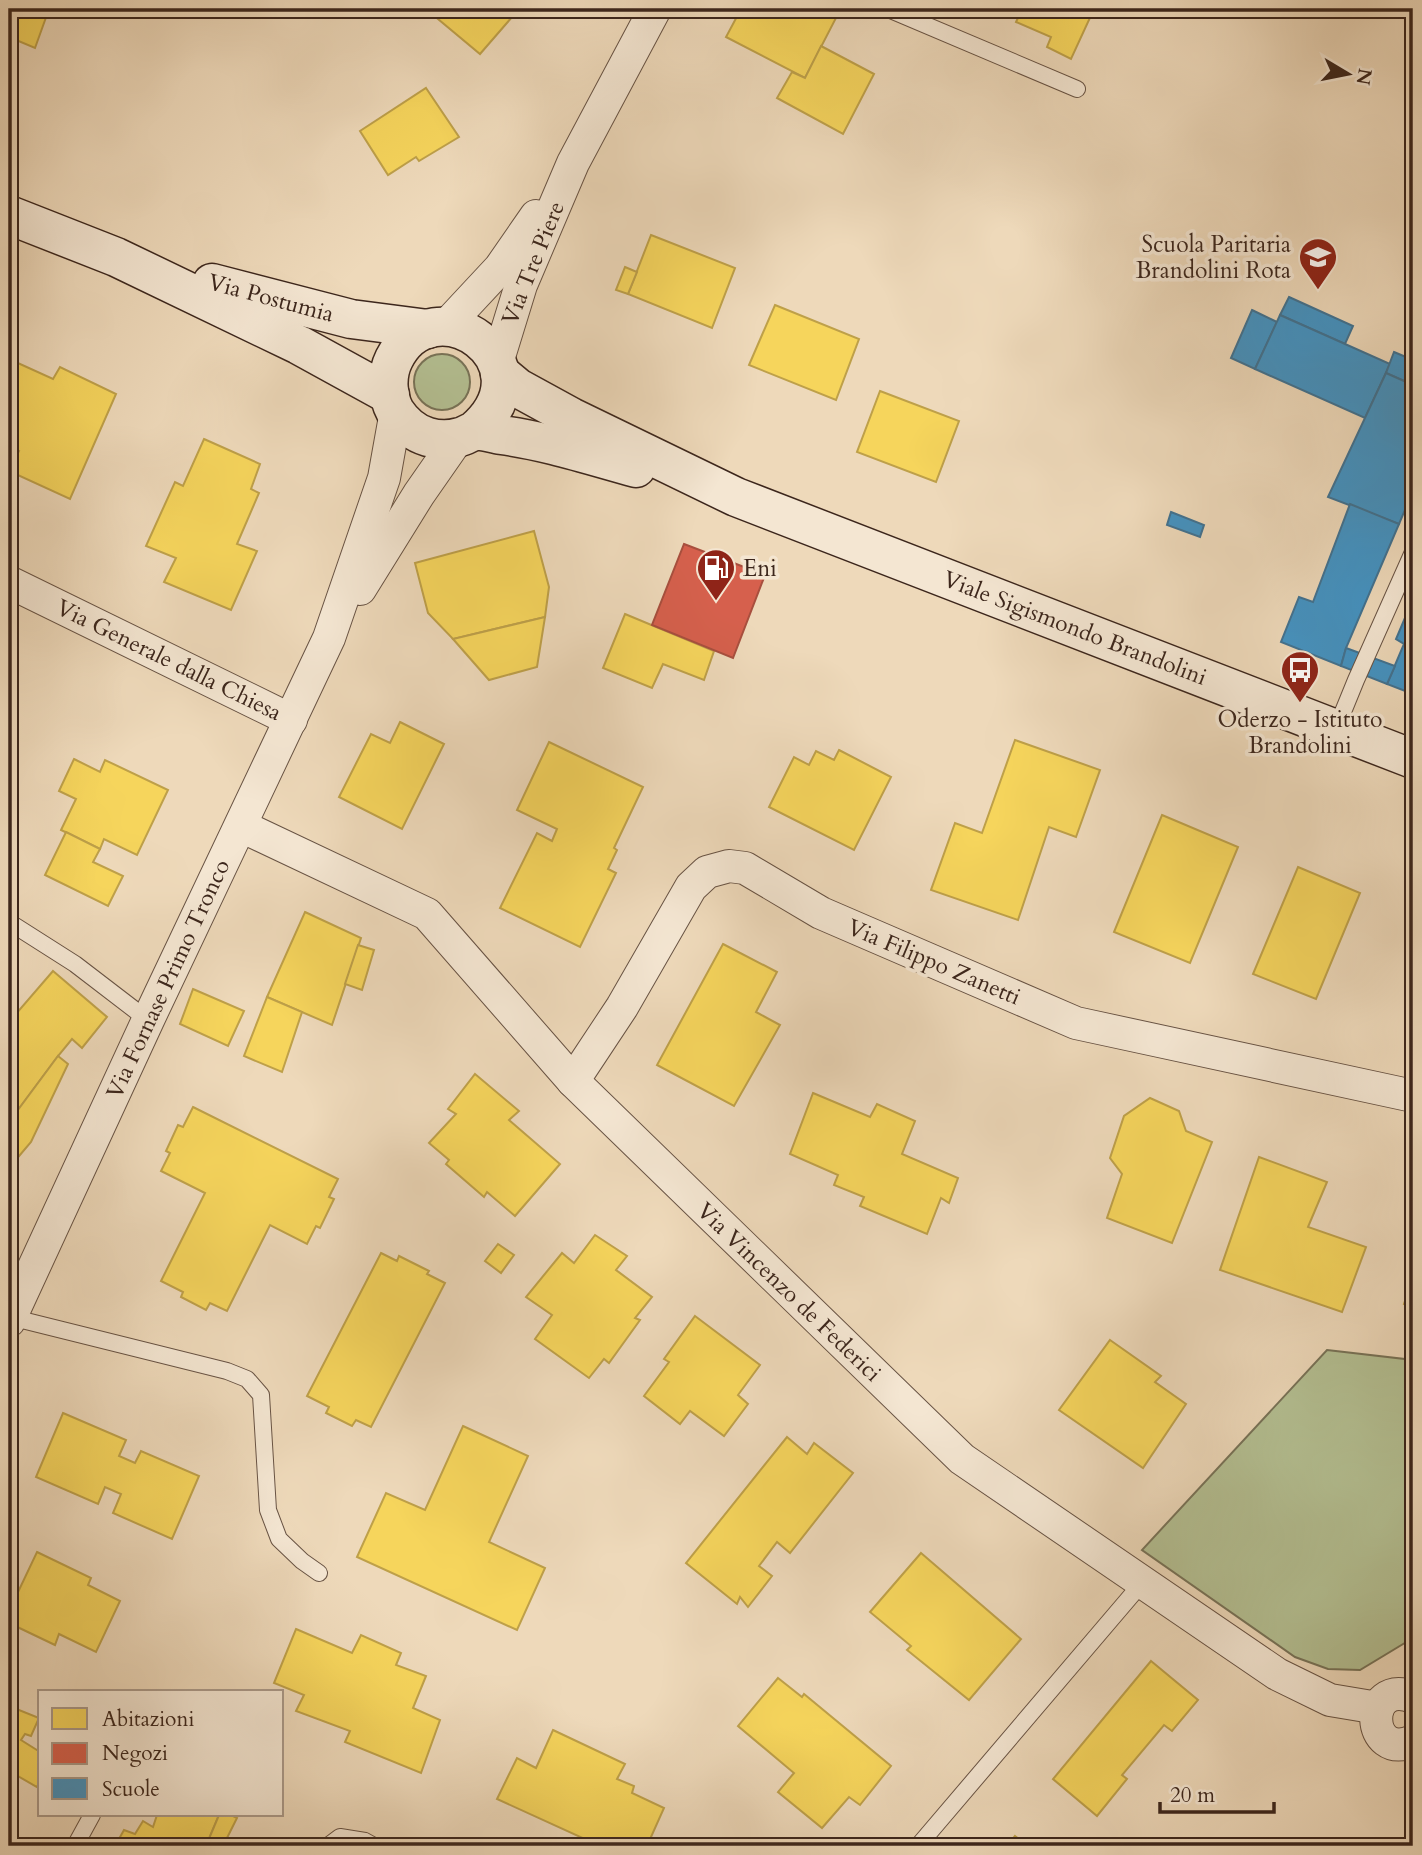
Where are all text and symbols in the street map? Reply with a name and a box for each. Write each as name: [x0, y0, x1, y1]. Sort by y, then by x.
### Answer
north arrow: [1314, 38, 1384, 108]
text: N: [1349, 66, 1378, 88]
street label: Via Tre Piere: [494, 197, 572, 329]
place label: Scuola Paritaria Brandolini Rota: [1136, 229, 1291, 286]
school or university icon: Scuola Paritaria Brandolini Rota: [1297, 236, 1339, 291]
street label: Via Postumia: [205, 266, 337, 330]
fuel station icon: Eni: [695, 547, 737, 602]
place label: Eni: [743, 553, 777, 584]
street label: Viale Sigismondo Brandolini: [939, 563, 1211, 693]
street label: Via Generale dalla Chiesa: [51, 592, 287, 728]
bus stop icon: Oderzo - Istituto Brandolini: [1279, 649, 1321, 704]
place label: Oderzo - Istituto Brandolini: [1217, 704, 1383, 761]
street label: Via Fornase Primo Tronco: [99, 854, 237, 1104]
street label: Via Filippo Zanetti: [843, 912, 1025, 1012]
street label: Via Vincenzo de Federici: [690, 1195, 888, 1389]
legend: [38, 1690, 284, 1816]
text: Abitazioni: [102, 1705, 194, 1734]
text: Negozi: [102, 1739, 168, 1768]
scale bar: [1160, 1771, 1273, 1815]
text: Scuole: [102, 1775, 160, 1804]
text: 20 m: [1170, 1781, 1215, 1810]

